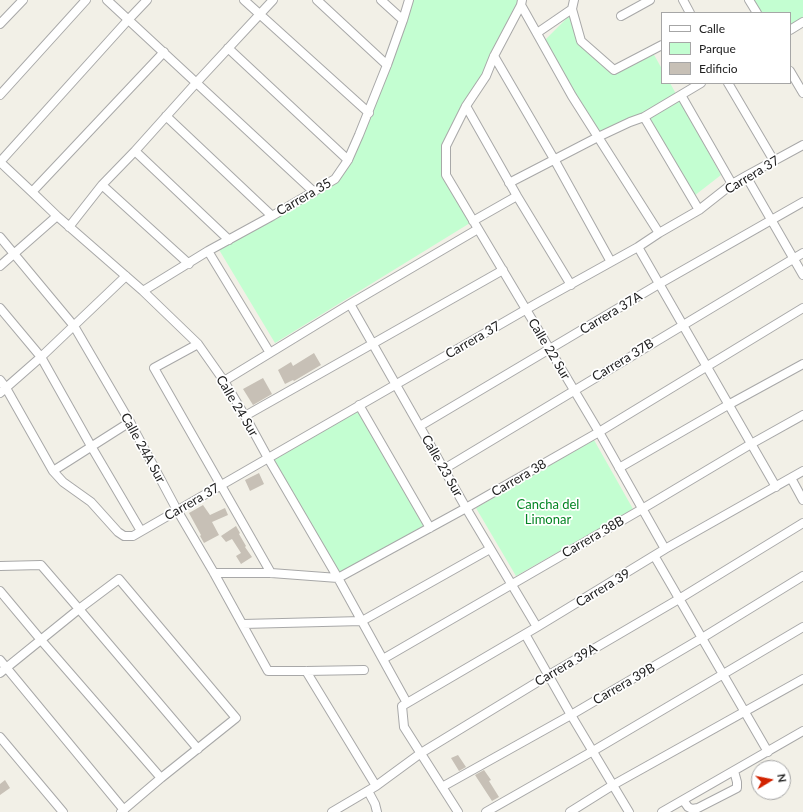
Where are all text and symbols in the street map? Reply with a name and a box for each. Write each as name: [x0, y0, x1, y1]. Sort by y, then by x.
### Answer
legend: [661, 12, 791, 84]
text: Calle: [699, 21, 725, 36]
text: Parque: [699, 41, 736, 56]
text: Edificio: [699, 61, 738, 76]
street label: Carrera 37: [722, 153, 782, 197]
street label: Carrera 35: [274, 175, 334, 219]
street label: Carrera 37A: [577, 288, 645, 338]
street label: Calle 22 Sur: [525, 316, 573, 382]
street label: Carrera 37: [443, 318, 503, 362]
street label: Carrera 37B: [589, 336, 657, 384]
street label: Calle 24 Sur: [213, 373, 261, 439]
street label: Calle 24A Sur: [117, 410, 169, 486]
street label: Calle 23 Sur: [418, 432, 466, 500]
street label: Carrera 38: [489, 456, 549, 500]
street label: Carrera 37: [162, 480, 222, 524]
park label: Cancha del Limonar: [517, 497, 579, 528]
street label: Carrera 38B: [559, 513, 627, 561]
street label: Carrera 39: [573, 566, 633, 610]
street label: Carrera 39A: [532, 640, 600, 690]
street label: Carrera 39B: [590, 660, 658, 708]
north arrow: [751, 760, 791, 800]
text: N: [775, 773, 789, 783]

